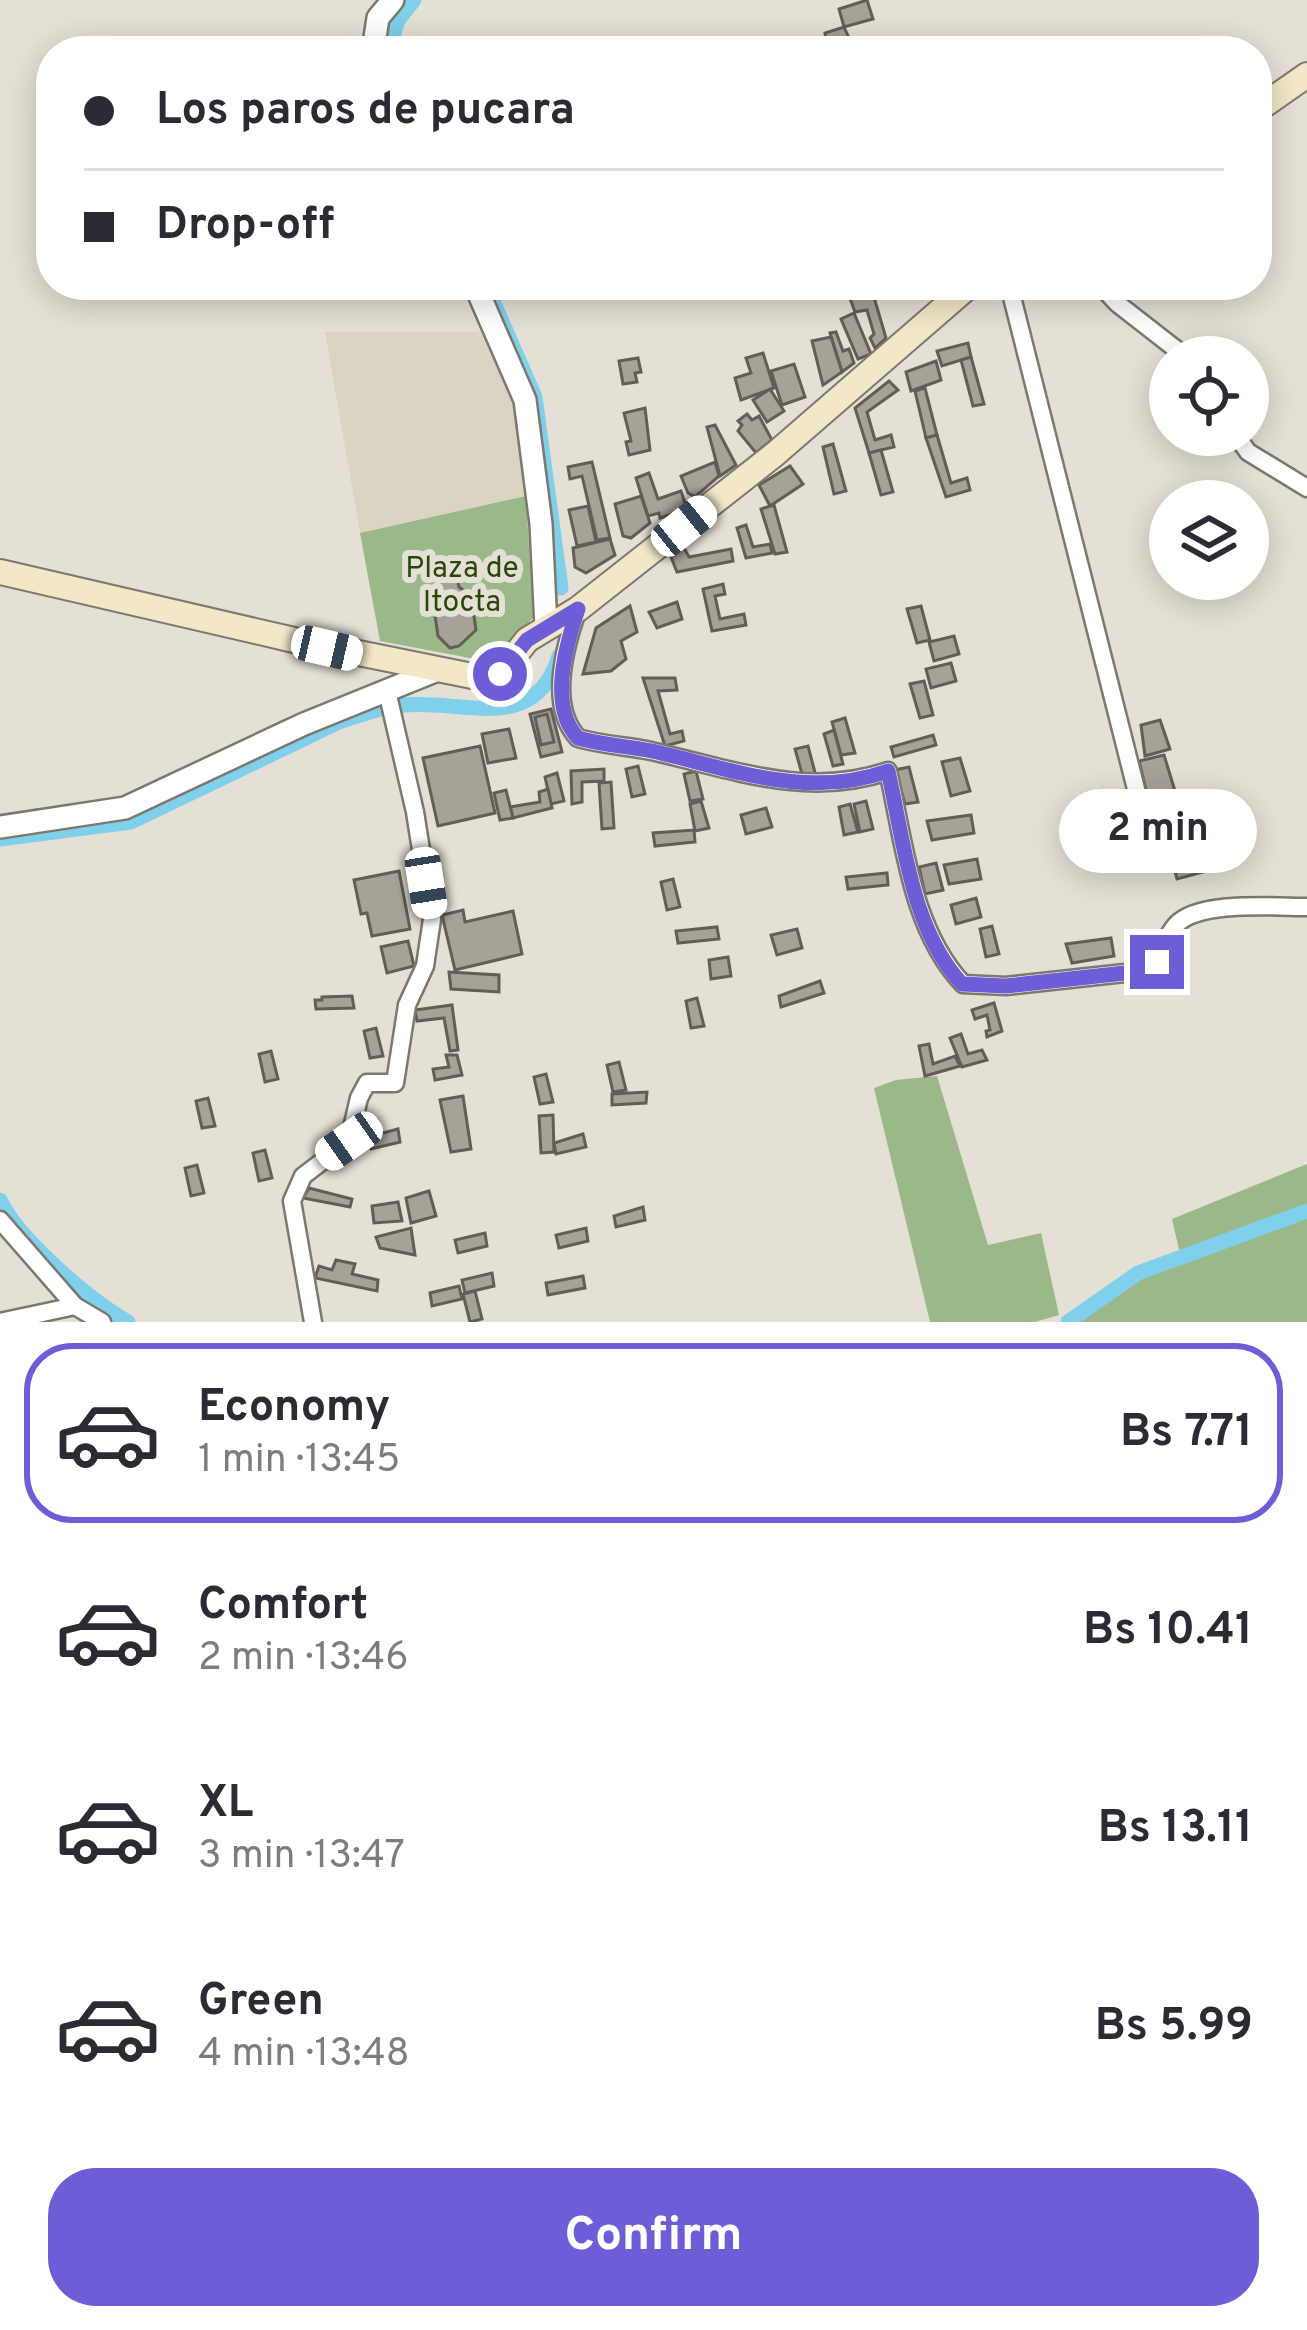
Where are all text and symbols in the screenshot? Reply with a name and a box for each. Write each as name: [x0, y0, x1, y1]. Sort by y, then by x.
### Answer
text: Los paros de pucara: [156, 83, 575, 140]
text: Drop-off: [156, 198, 335, 255]
map controls: [1149, 336, 1269, 600]
button: locate: [1149, 336, 1269, 456]
button: layers: [1149, 480, 1269, 600]
car: [645, 489, 723, 563]
park label: Plaza de Itocta: [405, 551, 519, 622]
car: [288, 622, 366, 674]
route start: [473, 647, 527, 701]
callout: 2 min: [1058, 788, 1256, 872]
text: 2 min: [1107, 806, 1209, 855]
car: [403, 845, 449, 921]
route end: [1130, 935, 1184, 989]
car: [309, 1106, 389, 1176]
icon: car: [54, 1379, 162, 1487]
text: Economy: [198, 1380, 390, 1437]
text: Bs 7.71: [1120, 1405, 1253, 1462]
text: 1 min · 13:45: [198, 1437, 400, 1486]
icon: car: [54, 1577, 162, 1685]
text: Comfort: [198, 1578, 368, 1635]
text: Bs 10.41: [1083, 1603, 1253, 1660]
text: 2 min · 13:46: [198, 1635, 409, 1684]
icon: car: [54, 1775, 162, 1883]
text: XL: [198, 1776, 253, 1833]
text: Bs 13.11: [1098, 1801, 1253, 1858]
text: 3 min · 13:47: [198, 1833, 405, 1882]
icon: car: [54, 1973, 162, 2081]
text: Green: [198, 1974, 324, 2031]
text: Bs 5.99: [1095, 1999, 1253, 2056]
text: 4 min · 13:48: [198, 2031, 409, 2080]
button: Confirm: [48, 2168, 1259, 2306]

